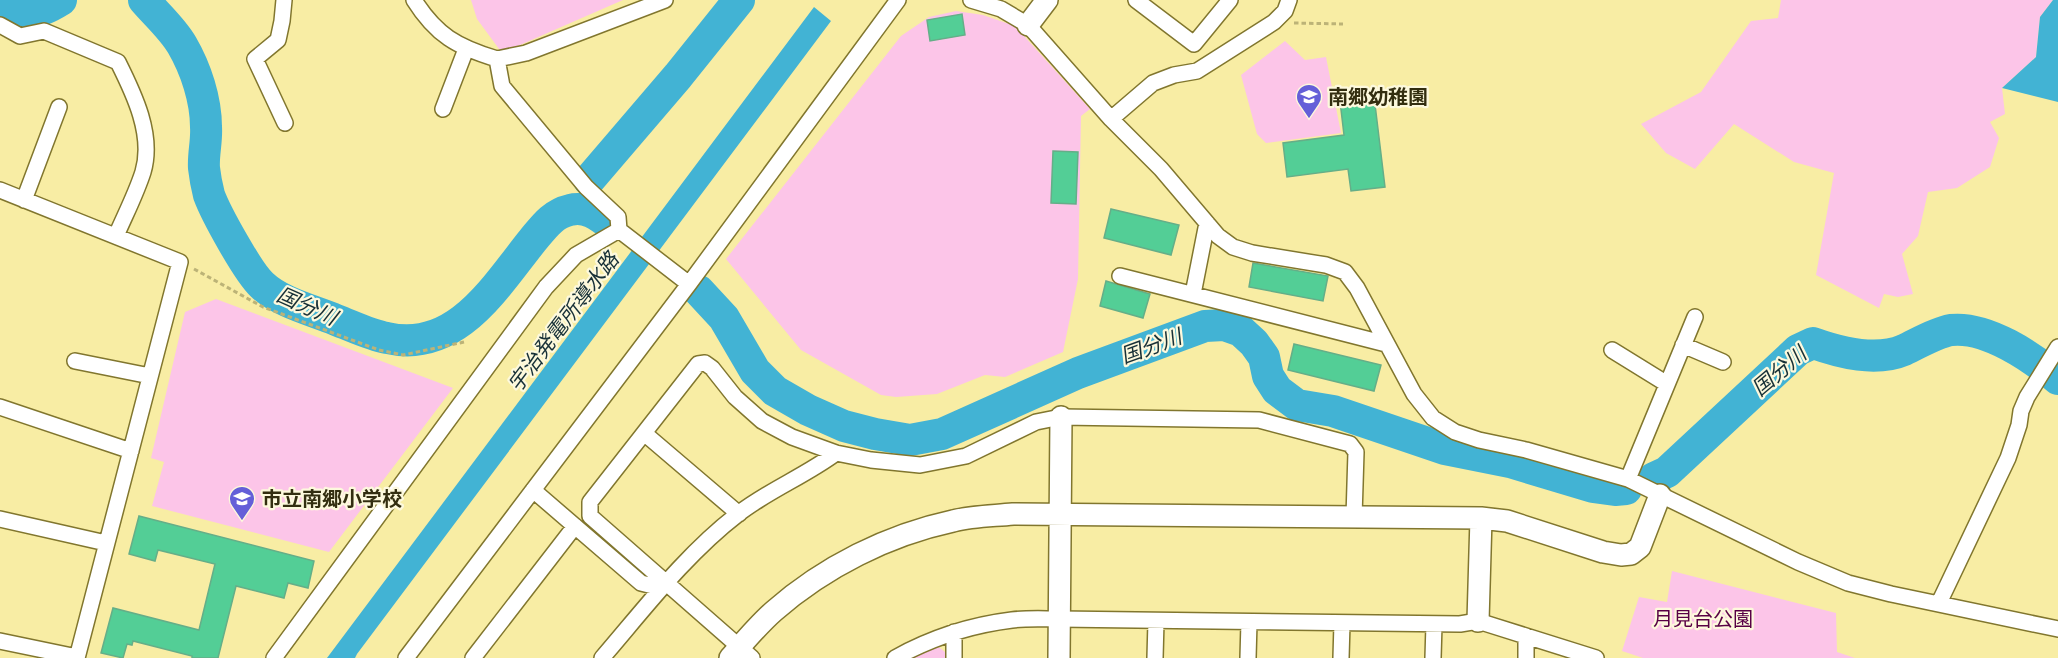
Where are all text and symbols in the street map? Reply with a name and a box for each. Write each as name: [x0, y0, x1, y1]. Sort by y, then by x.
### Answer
school or university icon: 南郷幼稚園: [1294, 82, 1324, 120]
place label: 南郷幼稚園: [1328, 86, 1428, 108]
water label: 宇治発電所導水路: [503, 246, 624, 396]
water label: 国分川: [274, 283, 342, 330]
water label: 国分川: [1117, 324, 1186, 368]
water label: 国分川: [1747, 341, 1812, 400]
school or university icon: 市立南郷小学校: [227, 484, 257, 522]
place label: 市立南郷小学校: [262, 488, 402, 510]
park label: 月見台公園: [1653, 608, 1753, 630]

